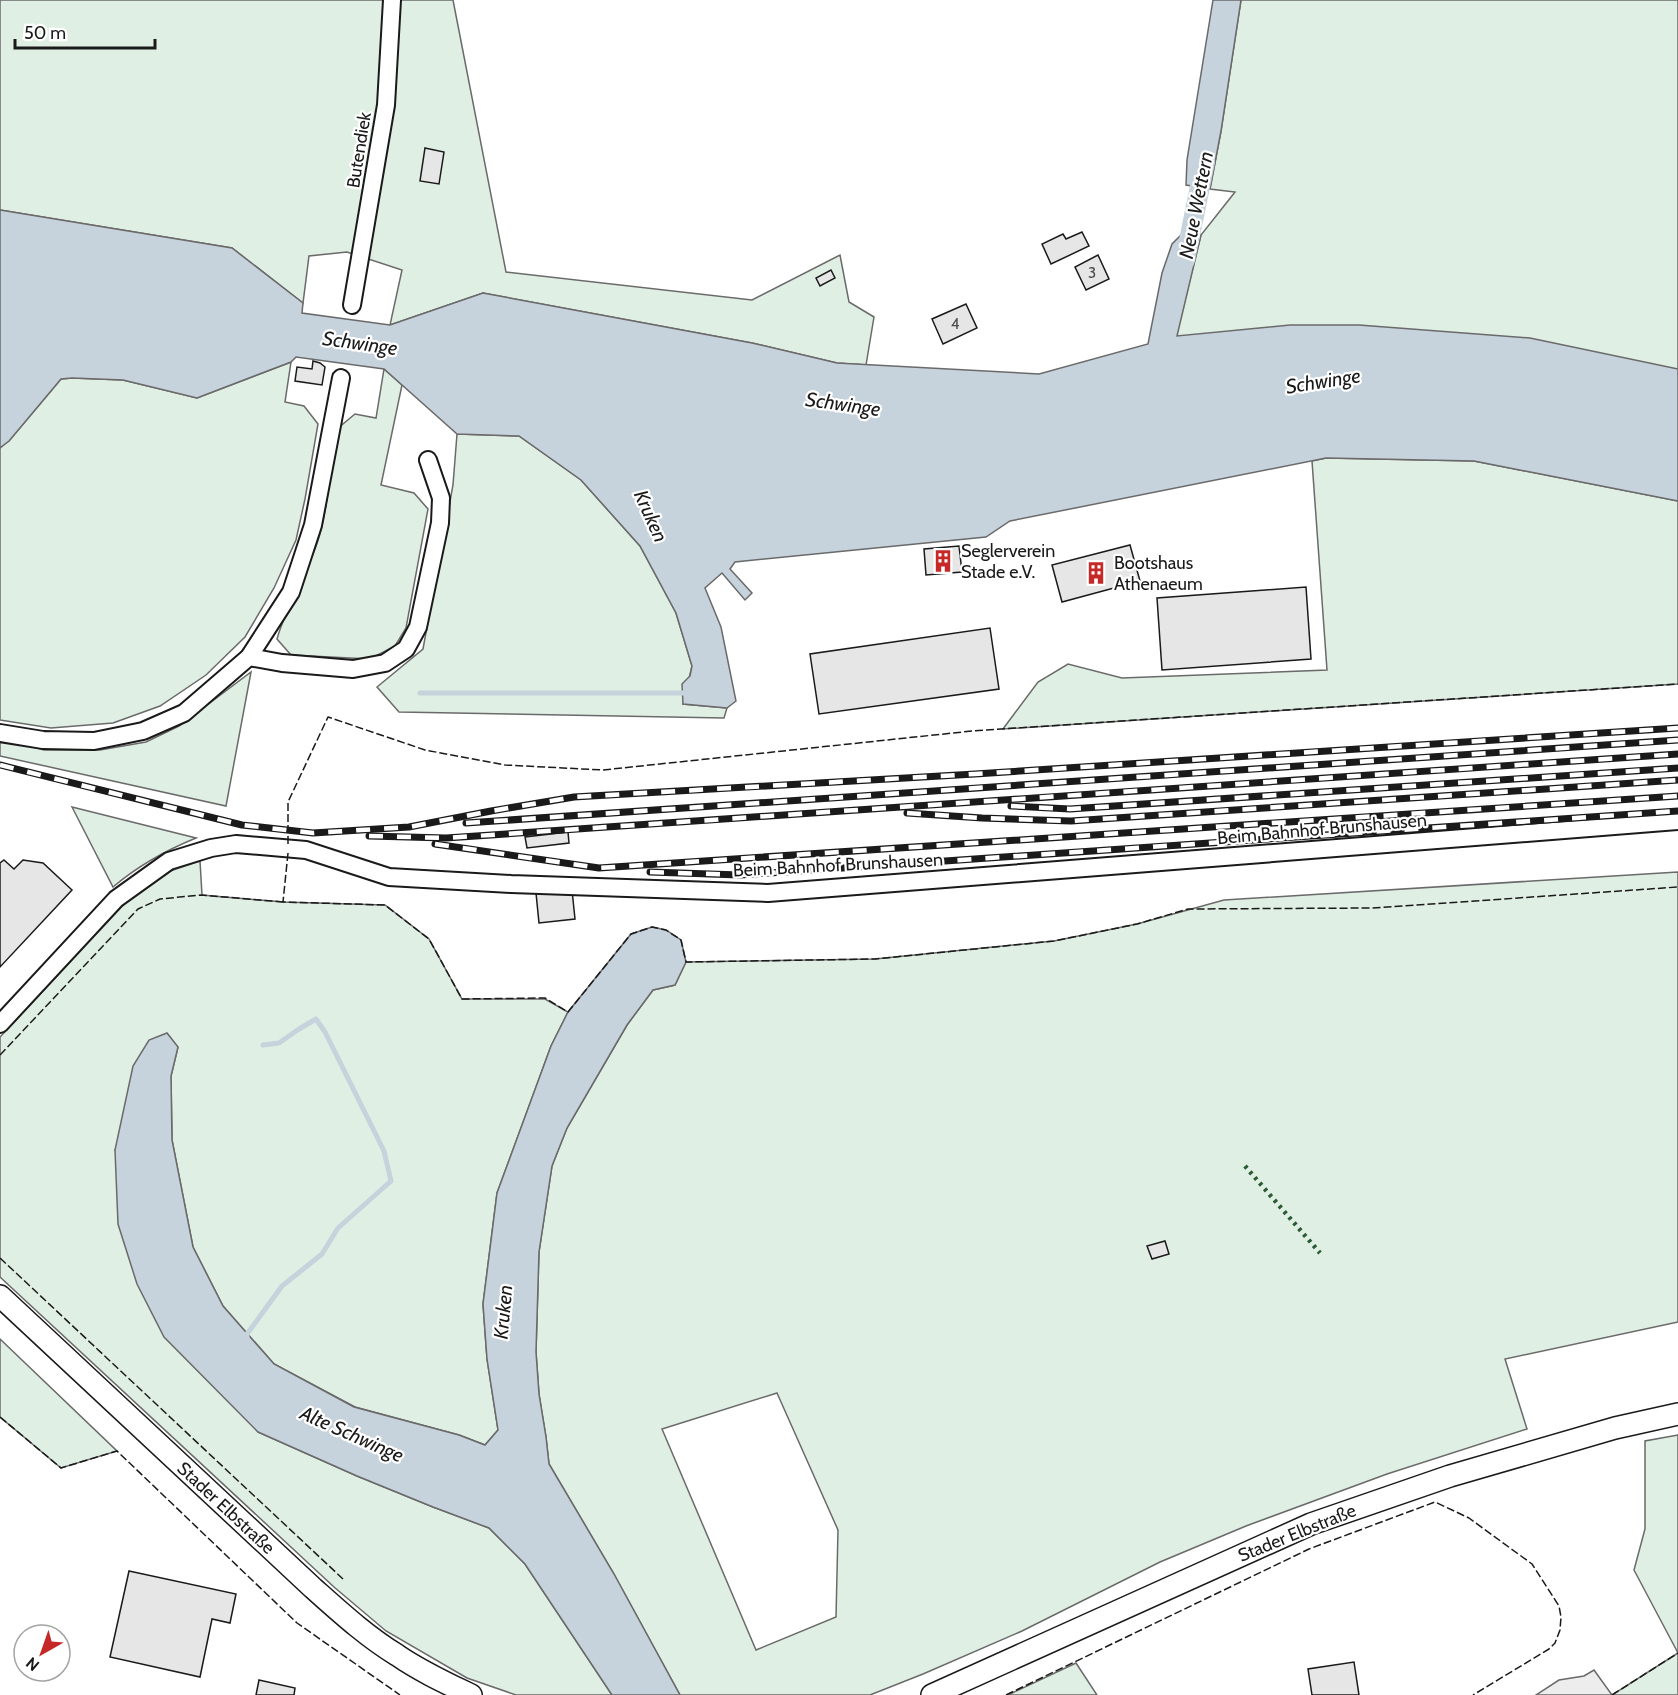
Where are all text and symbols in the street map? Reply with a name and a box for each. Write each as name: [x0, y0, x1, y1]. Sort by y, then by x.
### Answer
scale bar: [15, 12, 154, 50]
text: 50 m: [24, 22, 66, 44]
street label: Butendiek: [342, 110, 376, 189]
water label: Neue Wettern: [1174, 149, 1218, 261]
house number: 3: [1088, 264, 1096, 282]
house number: 4: [951, 315, 960, 333]
water label: Schwinge: [321, 326, 399, 360]
water label: Schwinge: [1284, 363, 1362, 399]
water label: Schwinge: [804, 387, 882, 421]
water label: Kruken: [629, 486, 673, 546]
place label: Seglerverein Stade e.V.: [961, 540, 1055, 583]
building icon: Seglerverein Stade e.V.: [930, 548, 956, 574]
place label: Bootshaus Athenaeum: [1114, 552, 1203, 595]
building icon: Bootshaus Athenaeum: [1083, 560, 1109, 586]
street label: Beim Bahnhof Brunshausen: [1216, 809, 1428, 849]
street label: Beim Bahnhof Brunshausen: [732, 849, 944, 881]
water label: Kruken: [489, 1284, 517, 1340]
water label: Alte Schwinge: [296, 1400, 407, 1467]
street label: Stader Elbstraße: [173, 1457, 279, 1559]
street label: Stader Elbstraße: [1235, 1499, 1359, 1567]
north arrow: [12, 1623, 72, 1683]
text: N: [22, 1653, 43, 1675]

